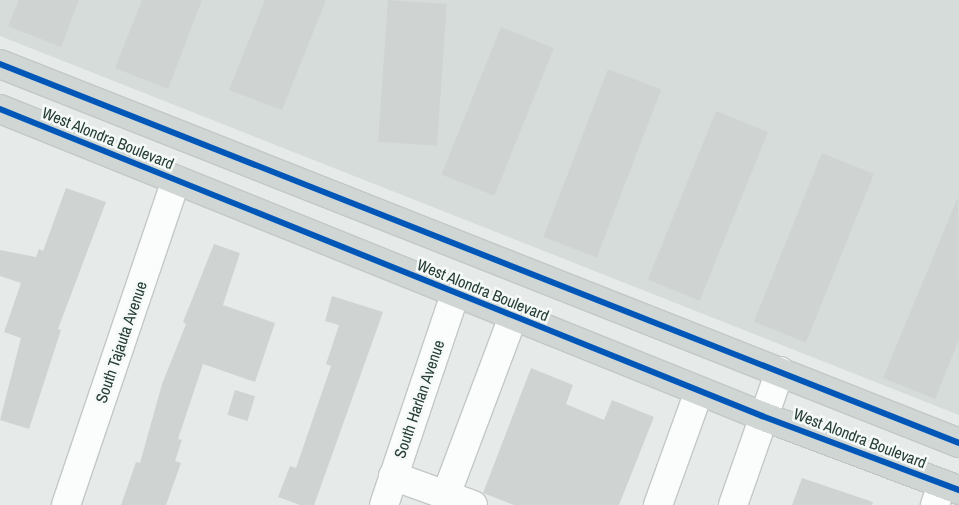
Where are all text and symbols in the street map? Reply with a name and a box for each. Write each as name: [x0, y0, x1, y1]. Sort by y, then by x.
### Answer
street label: West Alondra Boulevard: [39, 103, 177, 173]
street label: West Alondra Boulevard: [414, 255, 552, 325]
street label: South Tajauta Avenue: [91, 278, 151, 406]
street label: South Harlan Avenue: [390, 337, 448, 461]
street label: West Alondra Boulevard: [791, 404, 929, 472]

